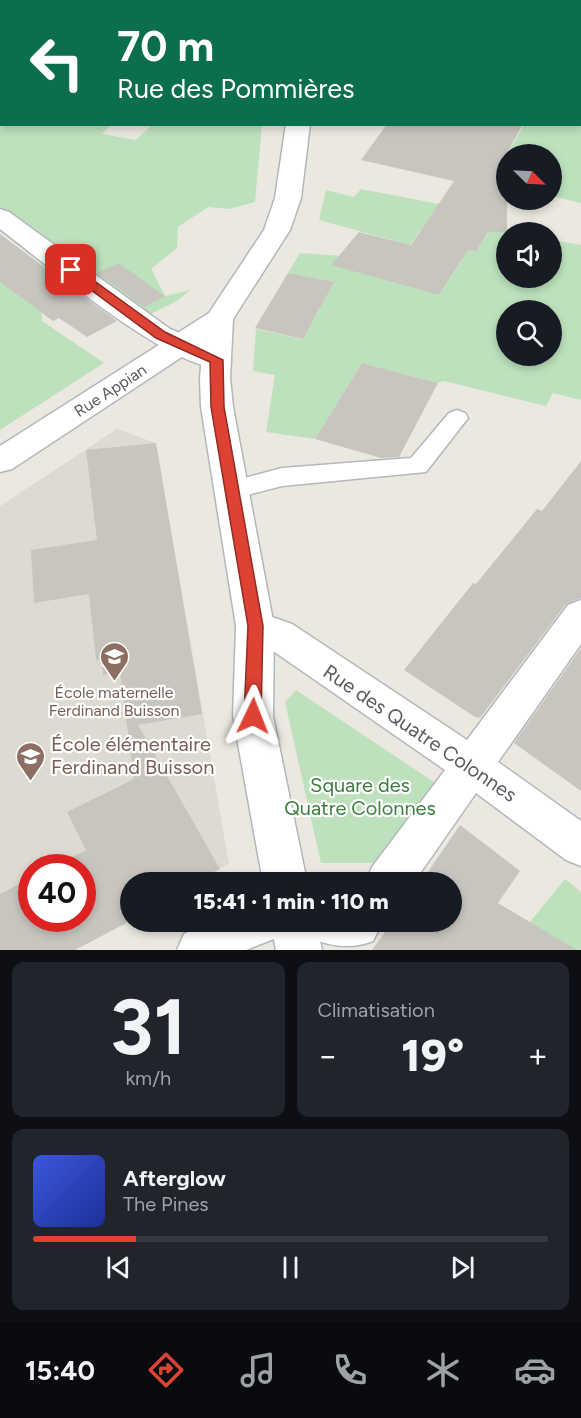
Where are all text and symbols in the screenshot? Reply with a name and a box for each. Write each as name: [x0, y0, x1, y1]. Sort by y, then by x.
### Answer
text: 70 m: [117, 21, 214, 72]
icon: left: [18, 24, 96, 102]
text: Rue des Pommières: [117, 72, 355, 105]
north arrow: [496, 144, 562, 210]
map controls: [496, 144, 562, 366]
button: sound: [496, 222, 562, 288]
pin: [45, 244, 96, 295]
icon: arrive: [54, 253, 87, 286]
button: search: [496, 300, 562, 366]
street label: Rue Appian: [71, 360, 150, 421]
school or university icon: École maternelle Ferdinand Buisson: [98, 640, 130, 682]
street label: Rue des Quatre Colonnes: [319, 659, 521, 807]
place label: École maternelle Ferdinand Buisson: [49, 683, 179, 720]
position arrow: [221, 684, 285, 748]
place label: École élémentaire Ferdinand Buisson: [51, 732, 214, 779]
school or university icon: École élémentaire Ferdinand Buisson: [14, 740, 46, 782]
park label: Square des Quatre Colonnes: [284, 773, 436, 820]
speed limit sign: 40: [18, 854, 96, 932]
text: 15:41 · 1 min · 110 m: [193, 888, 389, 915]
text: 31: [110, 980, 186, 1074]
text: Climatisation: [318, 998, 435, 1022]
text: 19°: [401, 1028, 464, 1082]
text: −: [318, 1036, 338, 1075]
text: +: [527, 1036, 548, 1075]
text: km/h: [125, 1066, 171, 1090]
text: Afterglow: [123, 1165, 226, 1192]
text: The Pines: [123, 1192, 209, 1216]
icon: previous: [102, 1251, 135, 1284]
icon: pause: [274, 1251, 307, 1284]
icon: next: [446, 1251, 479, 1284]
icon: directions: [145, 1349, 187, 1391]
icon: music: [237, 1349, 279, 1391]
icon: phone: [329, 1349, 371, 1391]
icon: climate: [422, 1349, 464, 1391]
icon: car: [514, 1349, 556, 1391]
text: 15:40: [25, 1354, 95, 1387]

